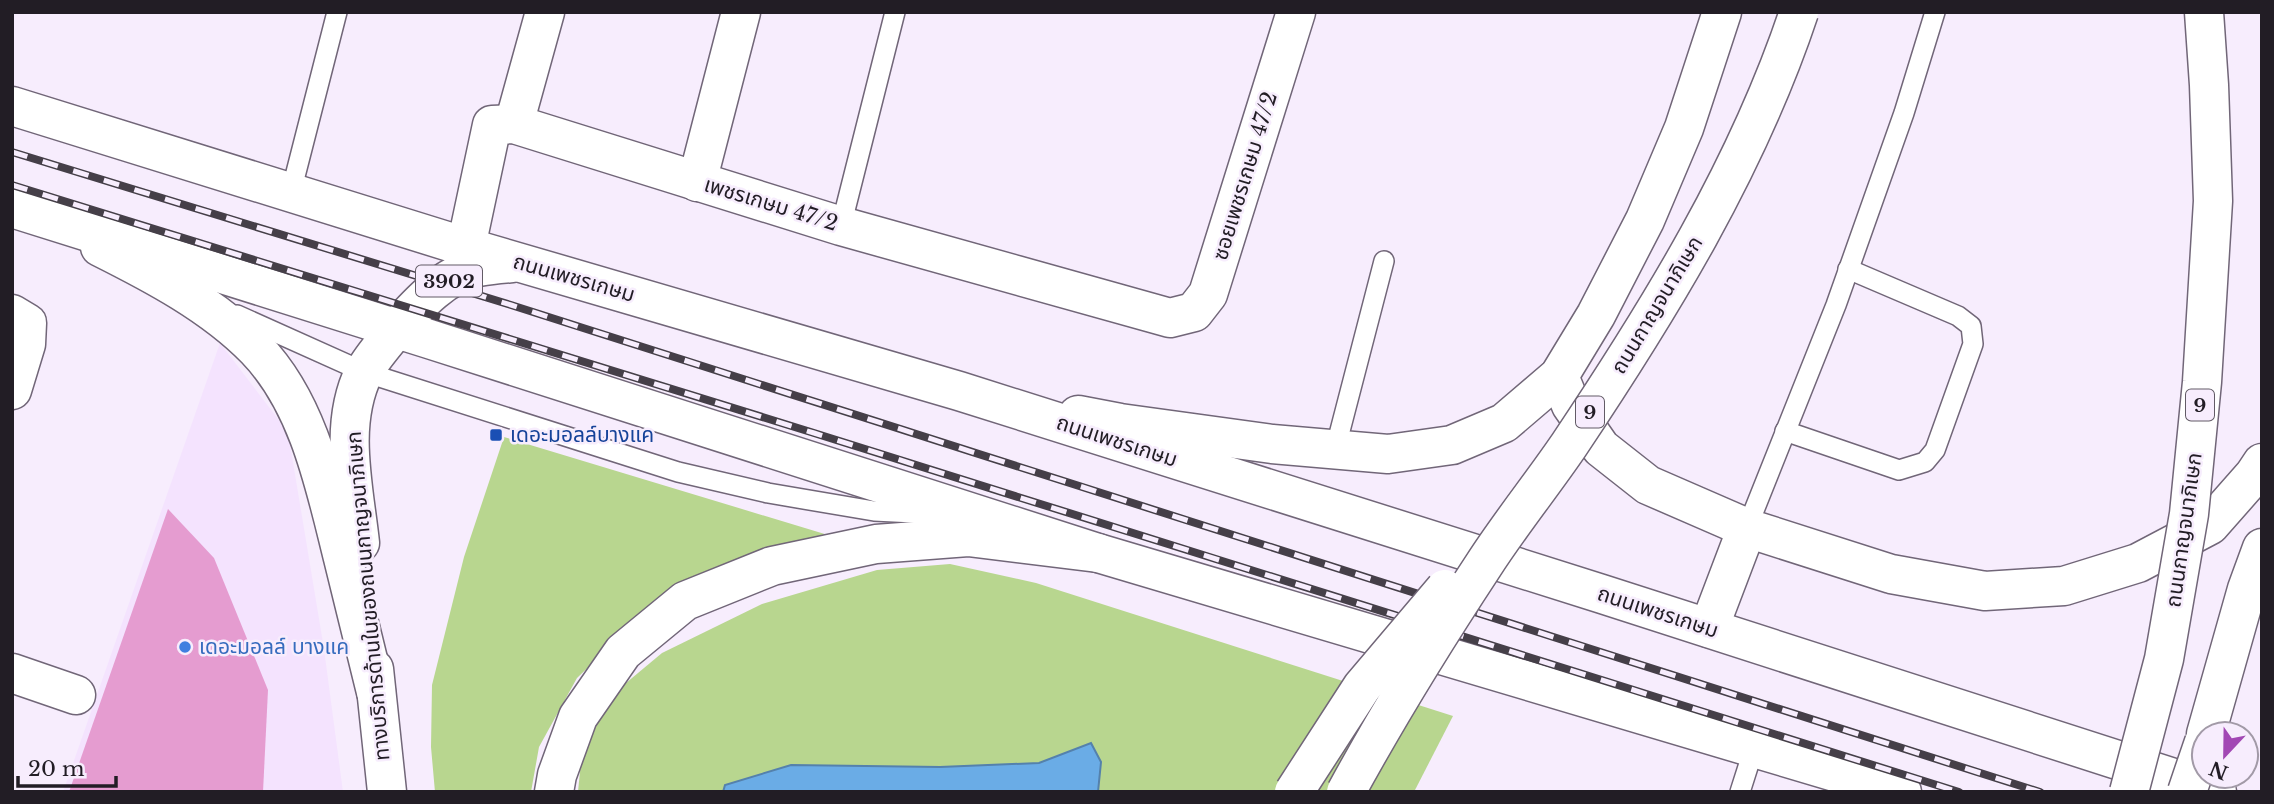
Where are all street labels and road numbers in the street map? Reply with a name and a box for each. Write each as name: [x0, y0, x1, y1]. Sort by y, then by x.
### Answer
street label: ซอยเพชรเกษม 47/2: [1207, 89, 1283, 263]
street label: เพชรเกษม 47/2: [701, 171, 841, 237]
street label: ถนนกาญจนาภิเษก: [1606, 232, 1708, 378]
street label: ถนนเพชรเกษม: [510, 248, 638, 308]
road number: 3902: [416, 266, 482, 296]
road number: 9: [2186, 390, 2214, 420]
road number: 9: [1576, 396, 1604, 428]
street label: ถนนเพชรเกษม: [1053, 409, 1181, 473]
street label: ทางบริการด้านในของถนนกาญจนาภิเษก: [341, 430, 395, 762]
street label: ถนนกาญจนาภิเษก: [2160, 451, 2208, 609]
street label: ถนนเพชรเกษม: [1594, 580, 1722, 644]

